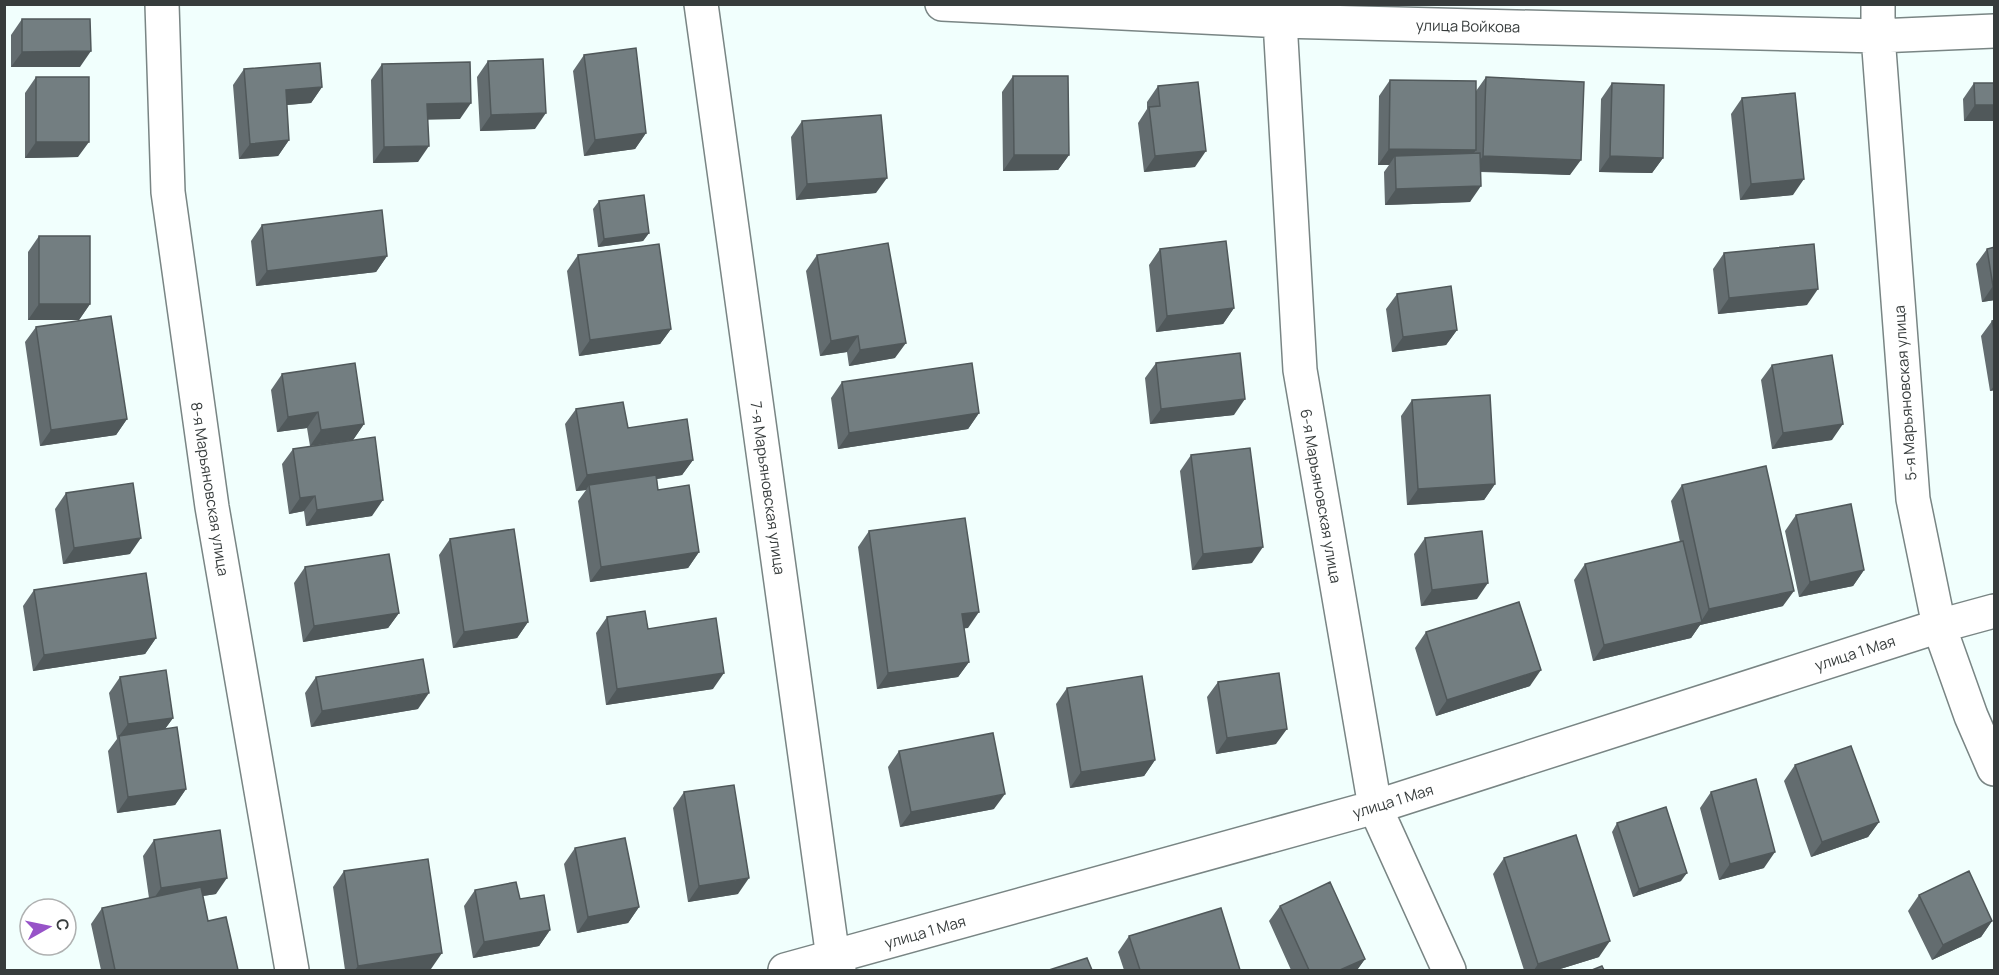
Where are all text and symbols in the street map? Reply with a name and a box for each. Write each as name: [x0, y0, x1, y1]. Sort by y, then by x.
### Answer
street label: улица Войкова: [1416, 15, 1520, 37]
street label: 5-я Марьяновская улица: [1888, 305, 1922, 481]
street label: 8-я Марьяновская улица: [186, 400, 234, 578]
street label: 7-я Марьяновская улица: [745, 400, 791, 576]
street label: 6-я Марьяновская улица: [1295, 407, 1347, 585]
street label: улица 1 Мая: [1812, 630, 1898, 676]
street label: улица 1 Мая: [1350, 779, 1436, 823]
north arrow: [18, 897, 78, 957]
street label: улица 1 Мая: [882, 910, 968, 954]
text: С: [51, 917, 75, 932]

